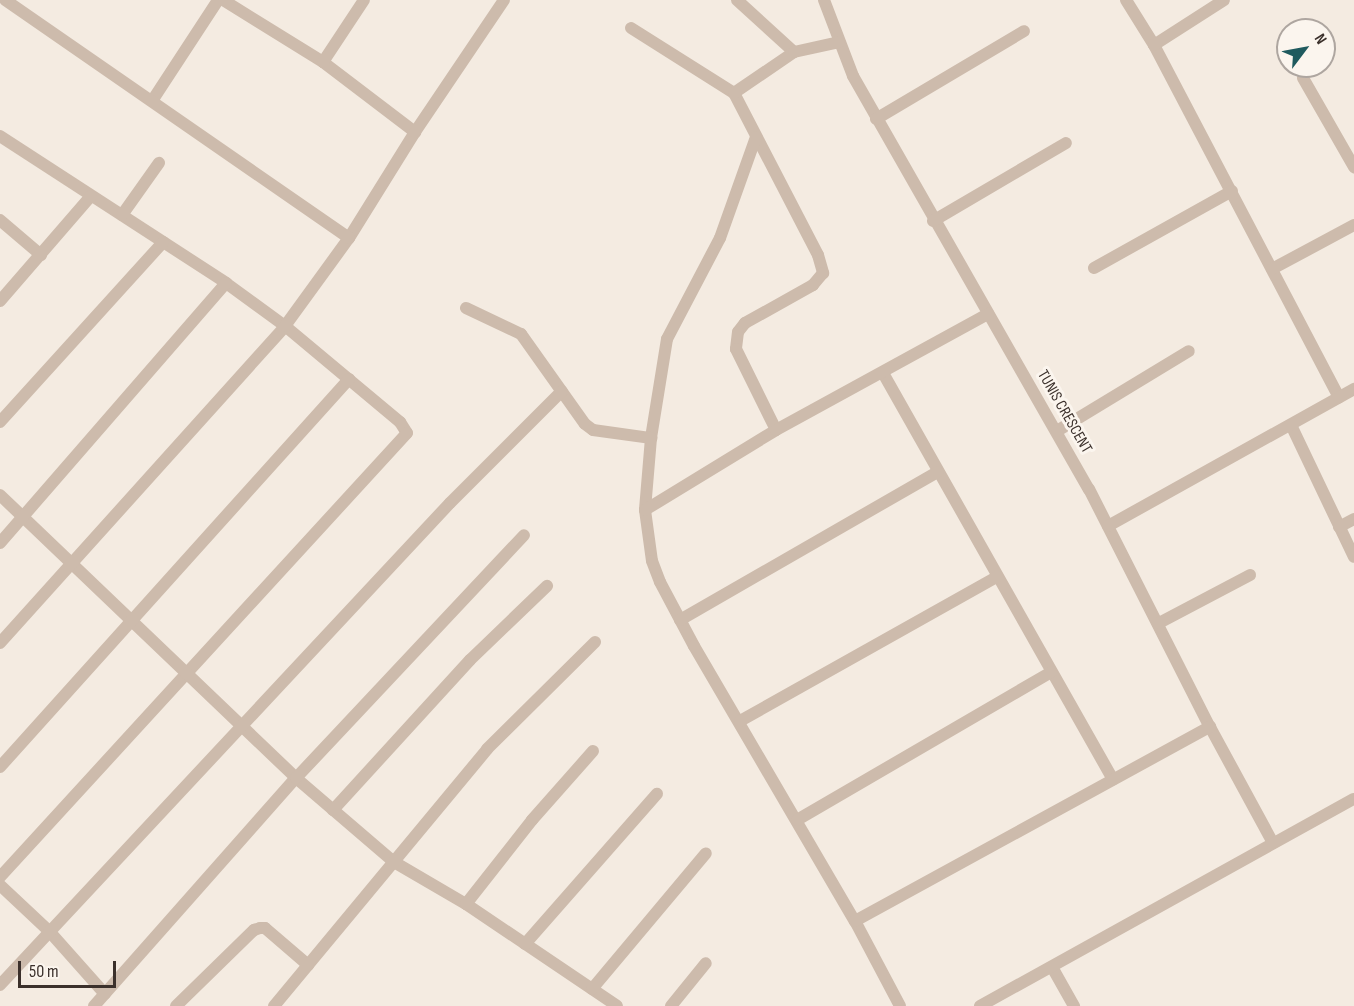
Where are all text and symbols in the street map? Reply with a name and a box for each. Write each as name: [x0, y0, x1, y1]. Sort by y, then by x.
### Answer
north arrow: [1276, 18, 1336, 78]
text: N: [1310, 31, 1330, 48]
street label: TUNIS CRESCENT: [1032, 367, 1096, 457]
scale bar: [21, 949, 118, 987]
text: 50 m: [29, 961, 59, 982]

